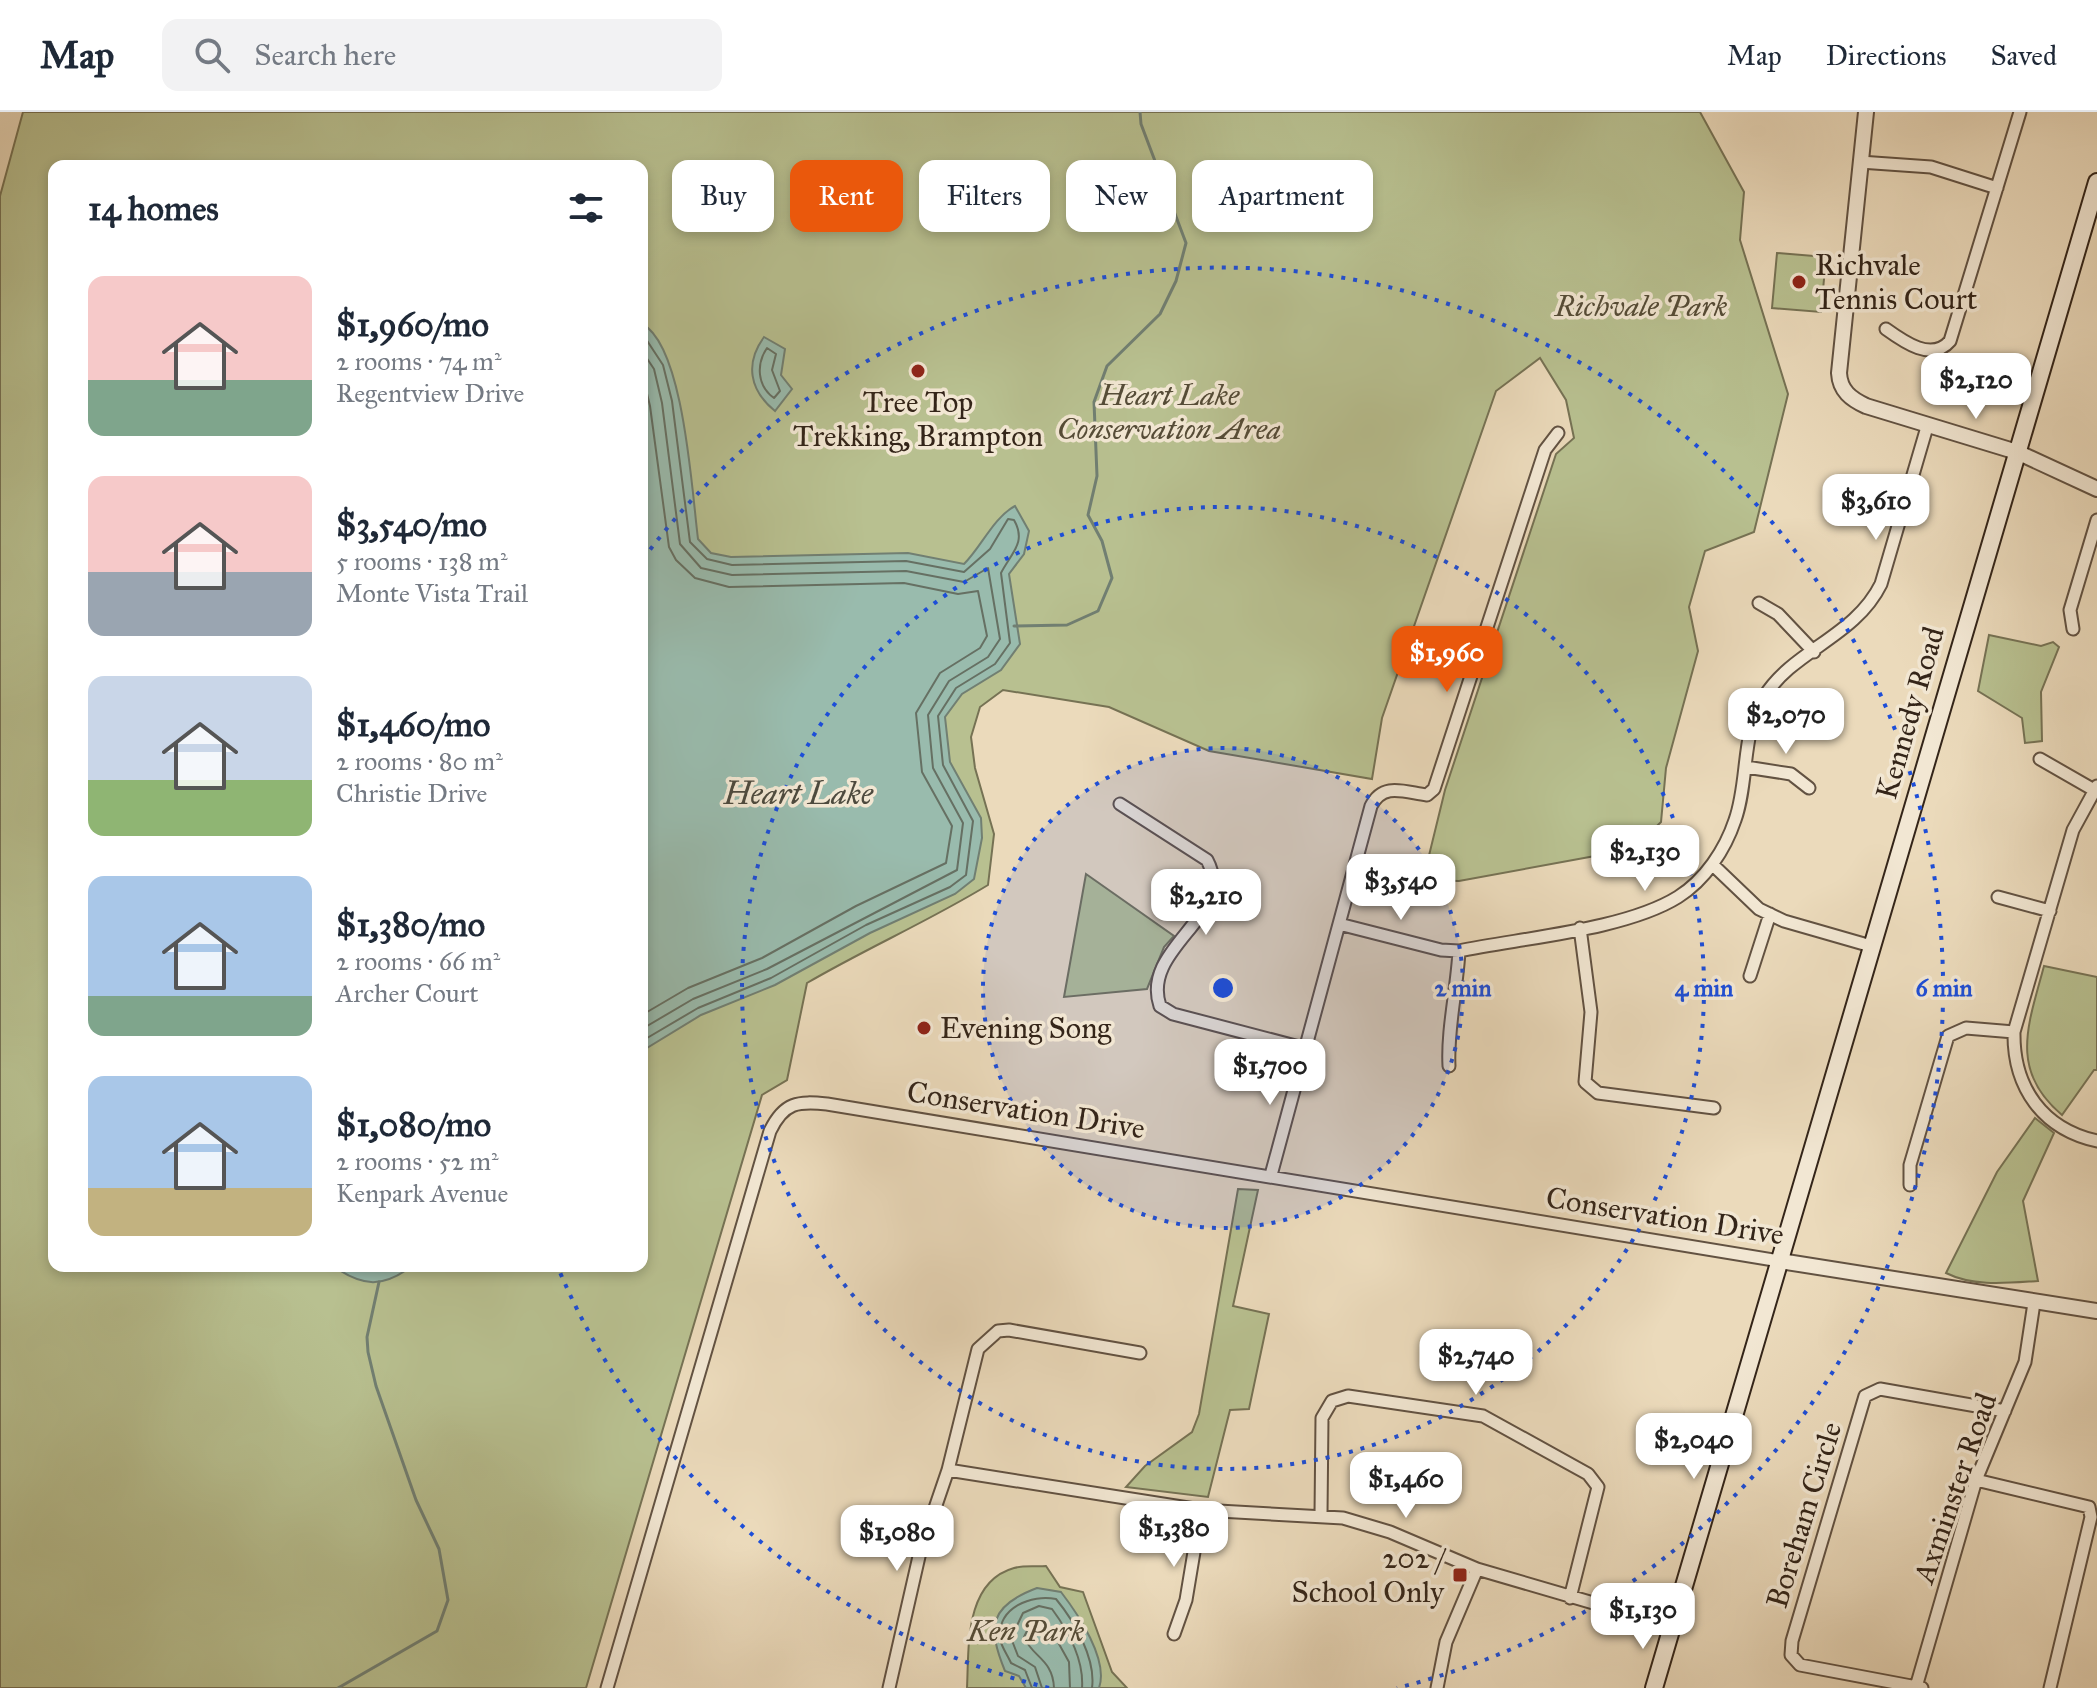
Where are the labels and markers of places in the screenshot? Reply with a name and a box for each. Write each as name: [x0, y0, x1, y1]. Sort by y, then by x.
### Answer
place label: Richvale Tennis Court: [1815, 247, 1978, 317]
marker: Richvale Tennis Court: [1790, 273, 1808, 291]
pin: $2,120: [1911, 353, 2041, 421]
marker: Tree Top Trekking, Brampton: [909, 362, 927, 380]
place label: Tree Top Trekking, Brampton: [793, 384, 1043, 454]
pin: $3,610: [1811, 474, 1941, 542]
pin: $1,960: [1382, 626, 1512, 694]
pin: $2,070: [1721, 688, 1851, 756]
pin: $2,130: [1580, 825, 1710, 893]
pin: $3,540: [1336, 854, 1466, 922]
pin: $2,210: [1141, 869, 1271, 937]
centre of rings: [1209, 974, 1237, 1002]
place label: Evening Song: [940, 1010, 1112, 1046]
marker: Evening Song: [915, 1019, 933, 1037]
pin: $1,700: [1205, 1039, 1335, 1107]
pin: $2,740: [1411, 1329, 1541, 1397]
pin: $2,040: [1629, 1413, 1759, 1481]
pin: $1,460: [1341, 1452, 1471, 1520]
pin: $1,380: [1109, 1501, 1239, 1569]
pin: $1,080: [832, 1505, 962, 1573]
place label: 202 / School Only: [1292, 1540, 1447, 1610]
marker: 202 / School Only: [1451, 1566, 1469, 1584]
pin: $1,130: [1578, 1583, 1708, 1651]

